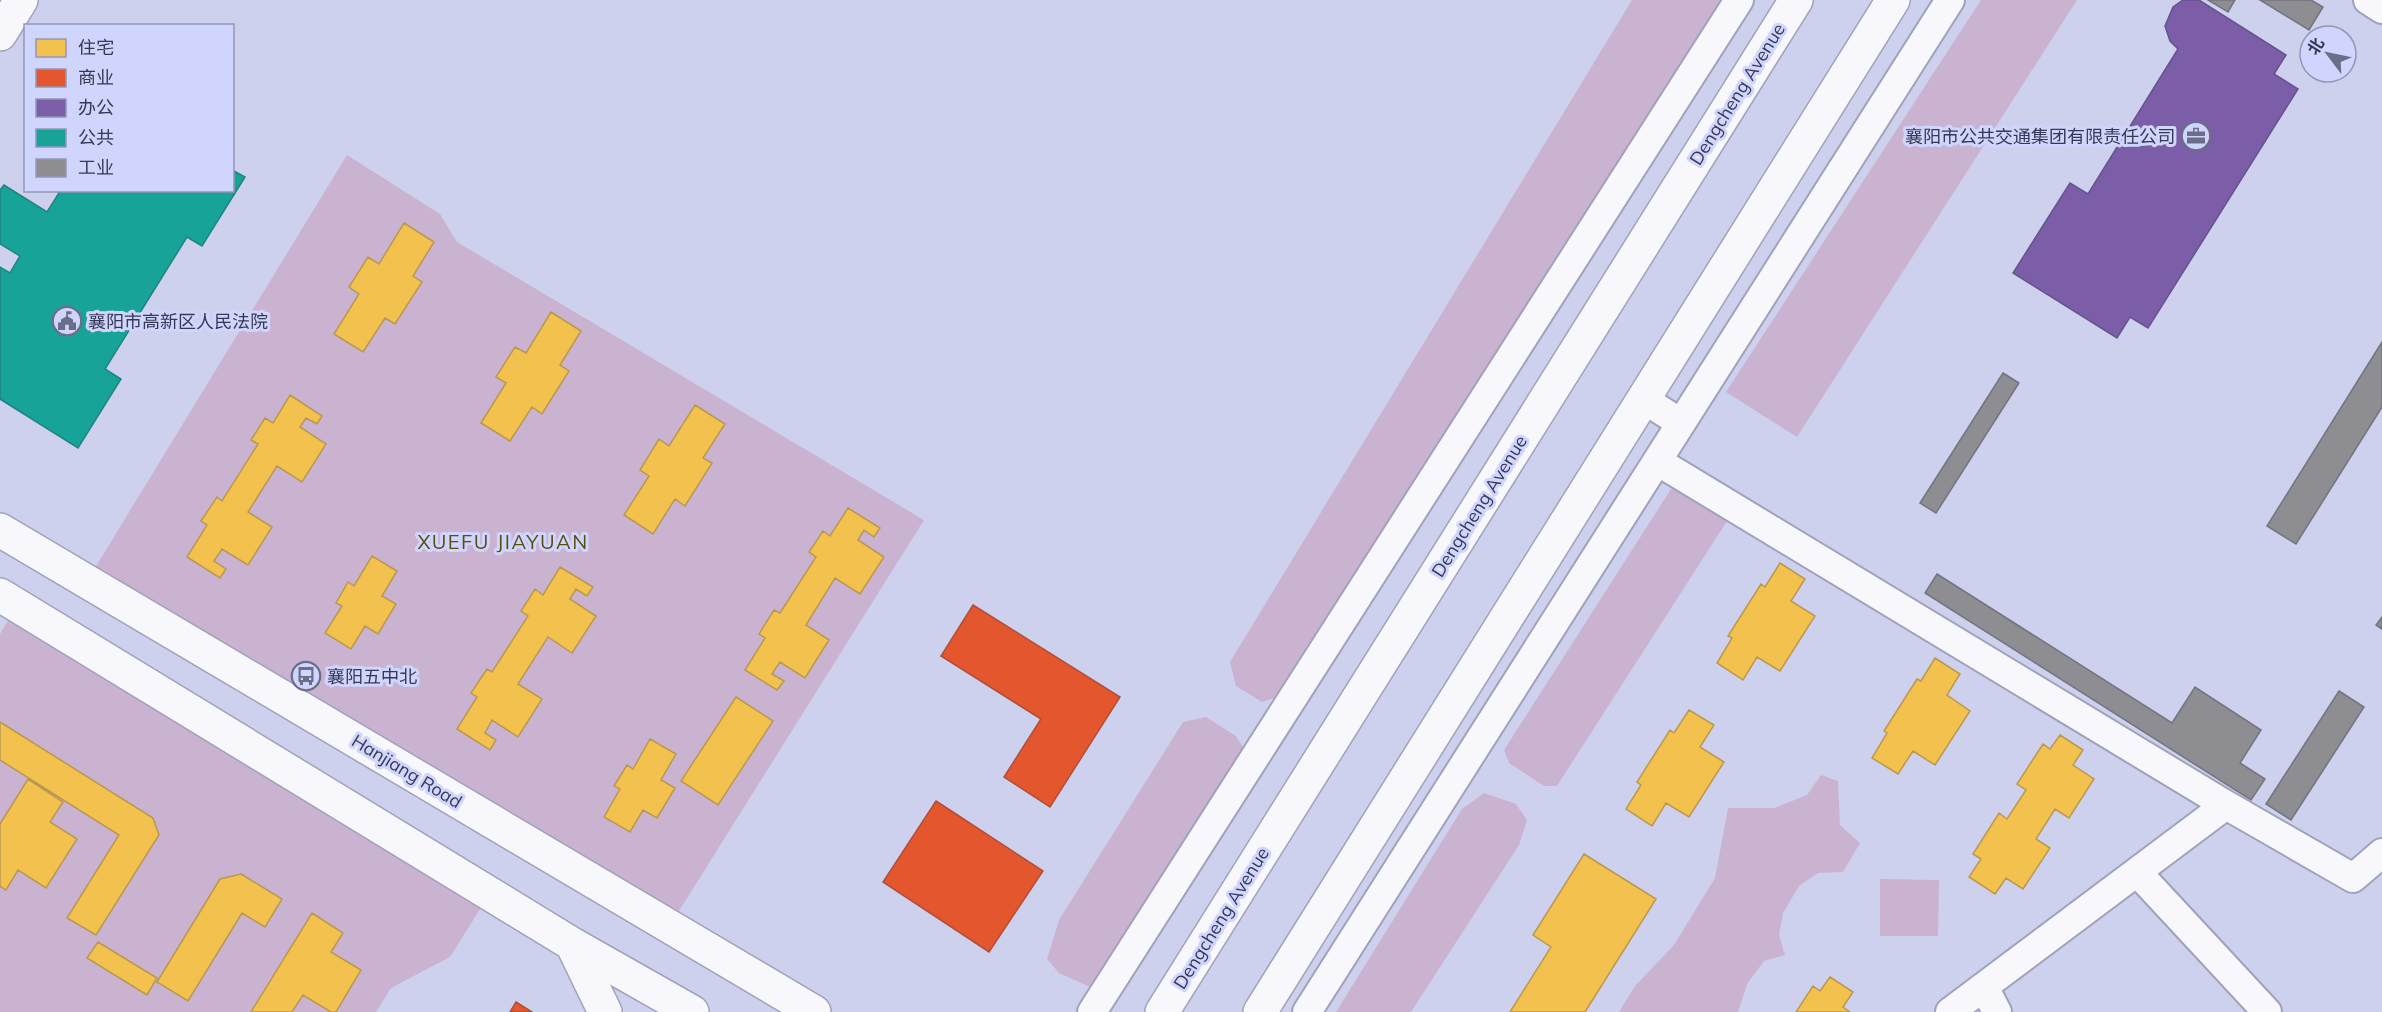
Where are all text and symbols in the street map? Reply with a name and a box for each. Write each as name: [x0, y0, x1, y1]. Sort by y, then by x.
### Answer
street label: Dengcheng Avenue: [1684, 19, 1790, 169]
legend: [24, 24, 234, 192]
north arrow: [2298, 24, 2358, 84]
text: 北: [2303, 34, 2328, 58]
text: 住宅: [78, 36, 114, 59]
text: 商业: [78, 66, 114, 89]
text: 办公: [78, 96, 114, 119]
office icon: 襄阳市公共交通集团有限责任公司: [2180, 120, 2212, 152]
place label: 襄阳市公共交通集团有限责任公司: [1905, 125, 2175, 148]
text: 公共: [78, 126, 114, 149]
text: 工业: [78, 156, 114, 179]
public building icon: 襄阳市高新区人民法院: [51, 305, 83, 337]
place label: 襄阳市高新区人民法院: [88, 310, 268, 333]
street label: Dengcheng Avenue: [1426, 431, 1532, 581]
district label: XUEFU JIAYUAN: [417, 529, 589, 554]
bus stop icon: 襄阳五中北: [290, 660, 322, 692]
place label: 襄阳五中北: [327, 665, 417, 688]
street label: Hanjiang Road: [348, 729, 466, 813]
street label: Dengcheng Avenue: [1168, 843, 1274, 993]

